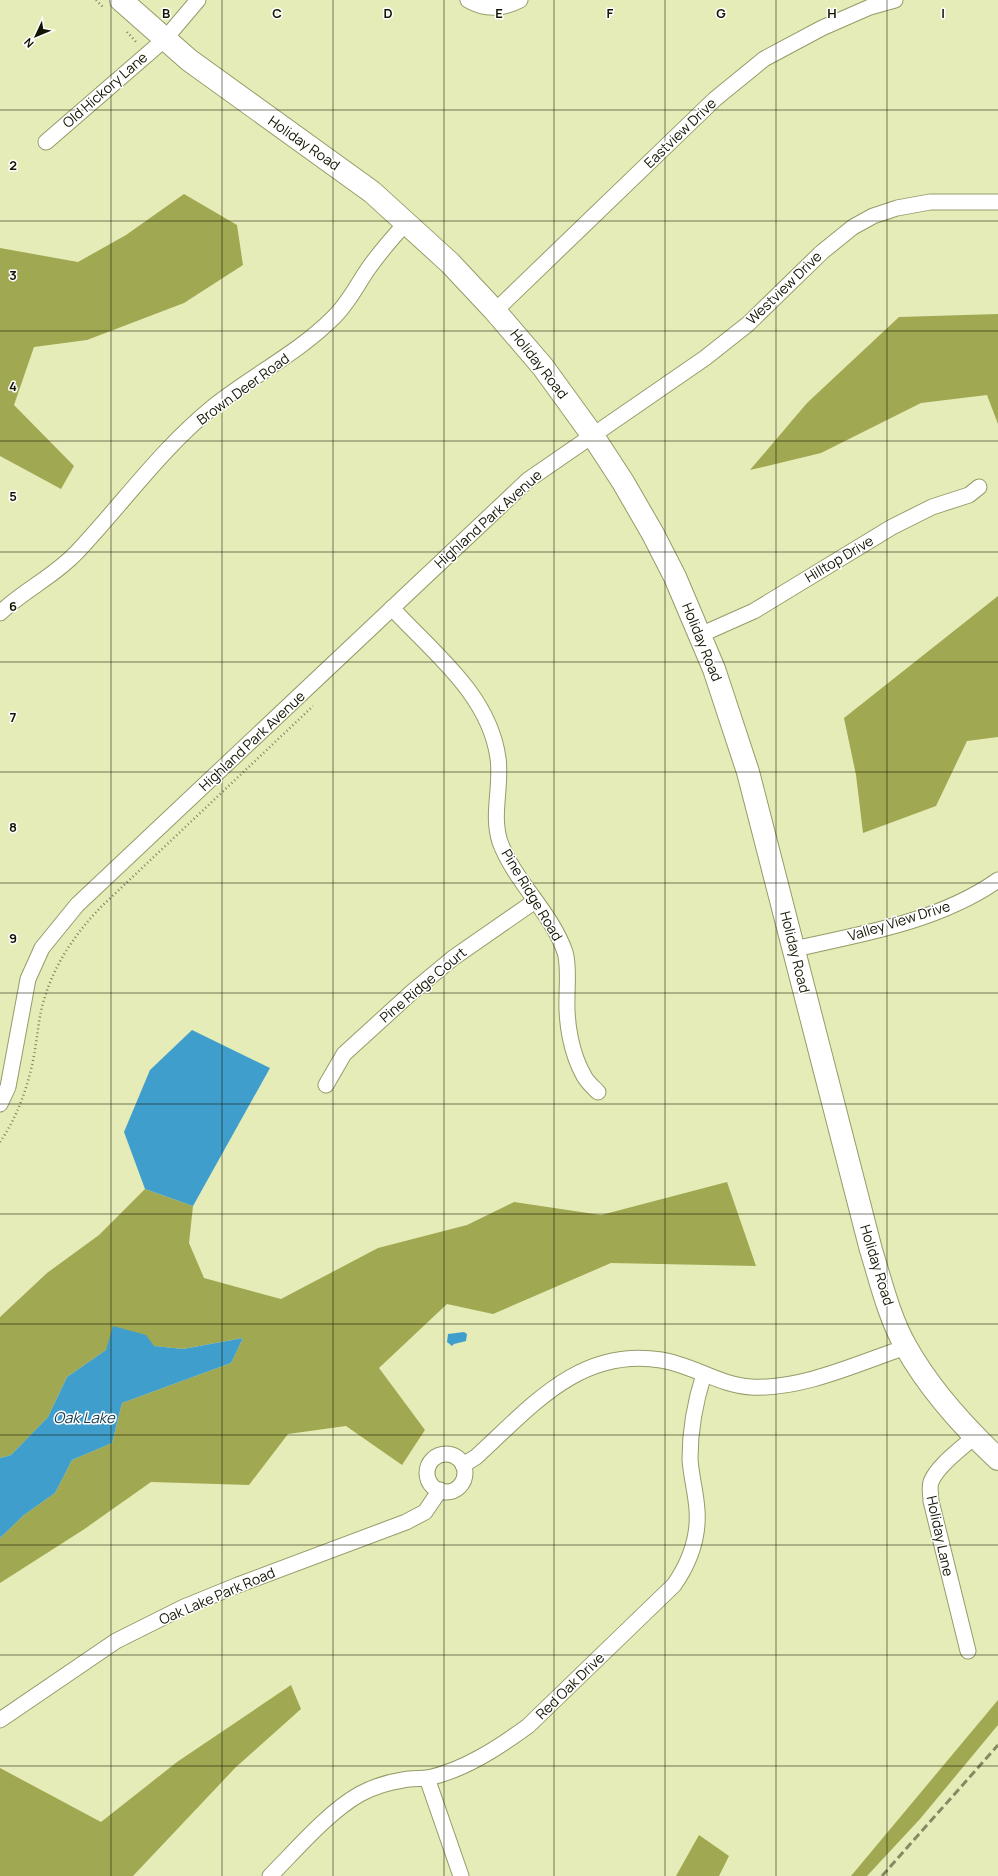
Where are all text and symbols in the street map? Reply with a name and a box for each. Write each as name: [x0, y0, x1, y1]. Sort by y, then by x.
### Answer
text: B: [162, 4, 170, 22]
text: C: [272, 4, 282, 22]
text: D: [383, 4, 393, 22]
text: E: [495, 4, 503, 22]
text: F: [607, 4, 614, 22]
text: G: [716, 4, 726, 22]
text: H: [827, 4, 837, 22]
text: I: [941, 4, 945, 22]
north arrow: [16, 16, 56, 56]
text: N: [20, 35, 37, 51]
street label: Old Hickory Lane: [58, 47, 151, 132]
street label: Eastview Drive: [640, 93, 720, 172]
street label: Holiday Road: [265, 111, 344, 174]
text: 2: [9, 156, 17, 174]
street label: Westview Drive: [742, 247, 825, 329]
text: 3: [9, 266, 17, 284]
street label: Holiday Road: [506, 325, 573, 402]
street label: Brown Deer Road: [193, 349, 293, 429]
text: 4: [9, 377, 17, 395]
street label: Highland Park Avenue: [430, 465, 545, 572]
text: 5: [9, 487, 17, 505]
street label: Hilltop Drive: [801, 531, 877, 586]
text: 6: [9, 597, 17, 615]
street label: Holiday Road: [678, 600, 727, 684]
street label: Highland Park Avenue: [195, 686, 309, 795]
text: 7: [10, 708, 17, 726]
text: 8: [9, 818, 17, 836]
street label: Pine Ridge Road: [498, 845, 567, 944]
street label: Valley View Drive: [845, 896, 952, 945]
street label: Holiday Road: [776, 909, 815, 995]
text: 9: [9, 929, 17, 947]
street label: Pine Ridge Court: [375, 942, 470, 1027]
street label: Holiday Road: [856, 1222, 899, 1308]
water label: Oak Lake: [53, 1407, 116, 1428]
street label: Holiday Lane: [923, 1494, 958, 1578]
street label: Oak Lake Park Road: [156, 1563, 278, 1629]
street label: Red Oak Drive: [531, 1648, 608, 1723]

